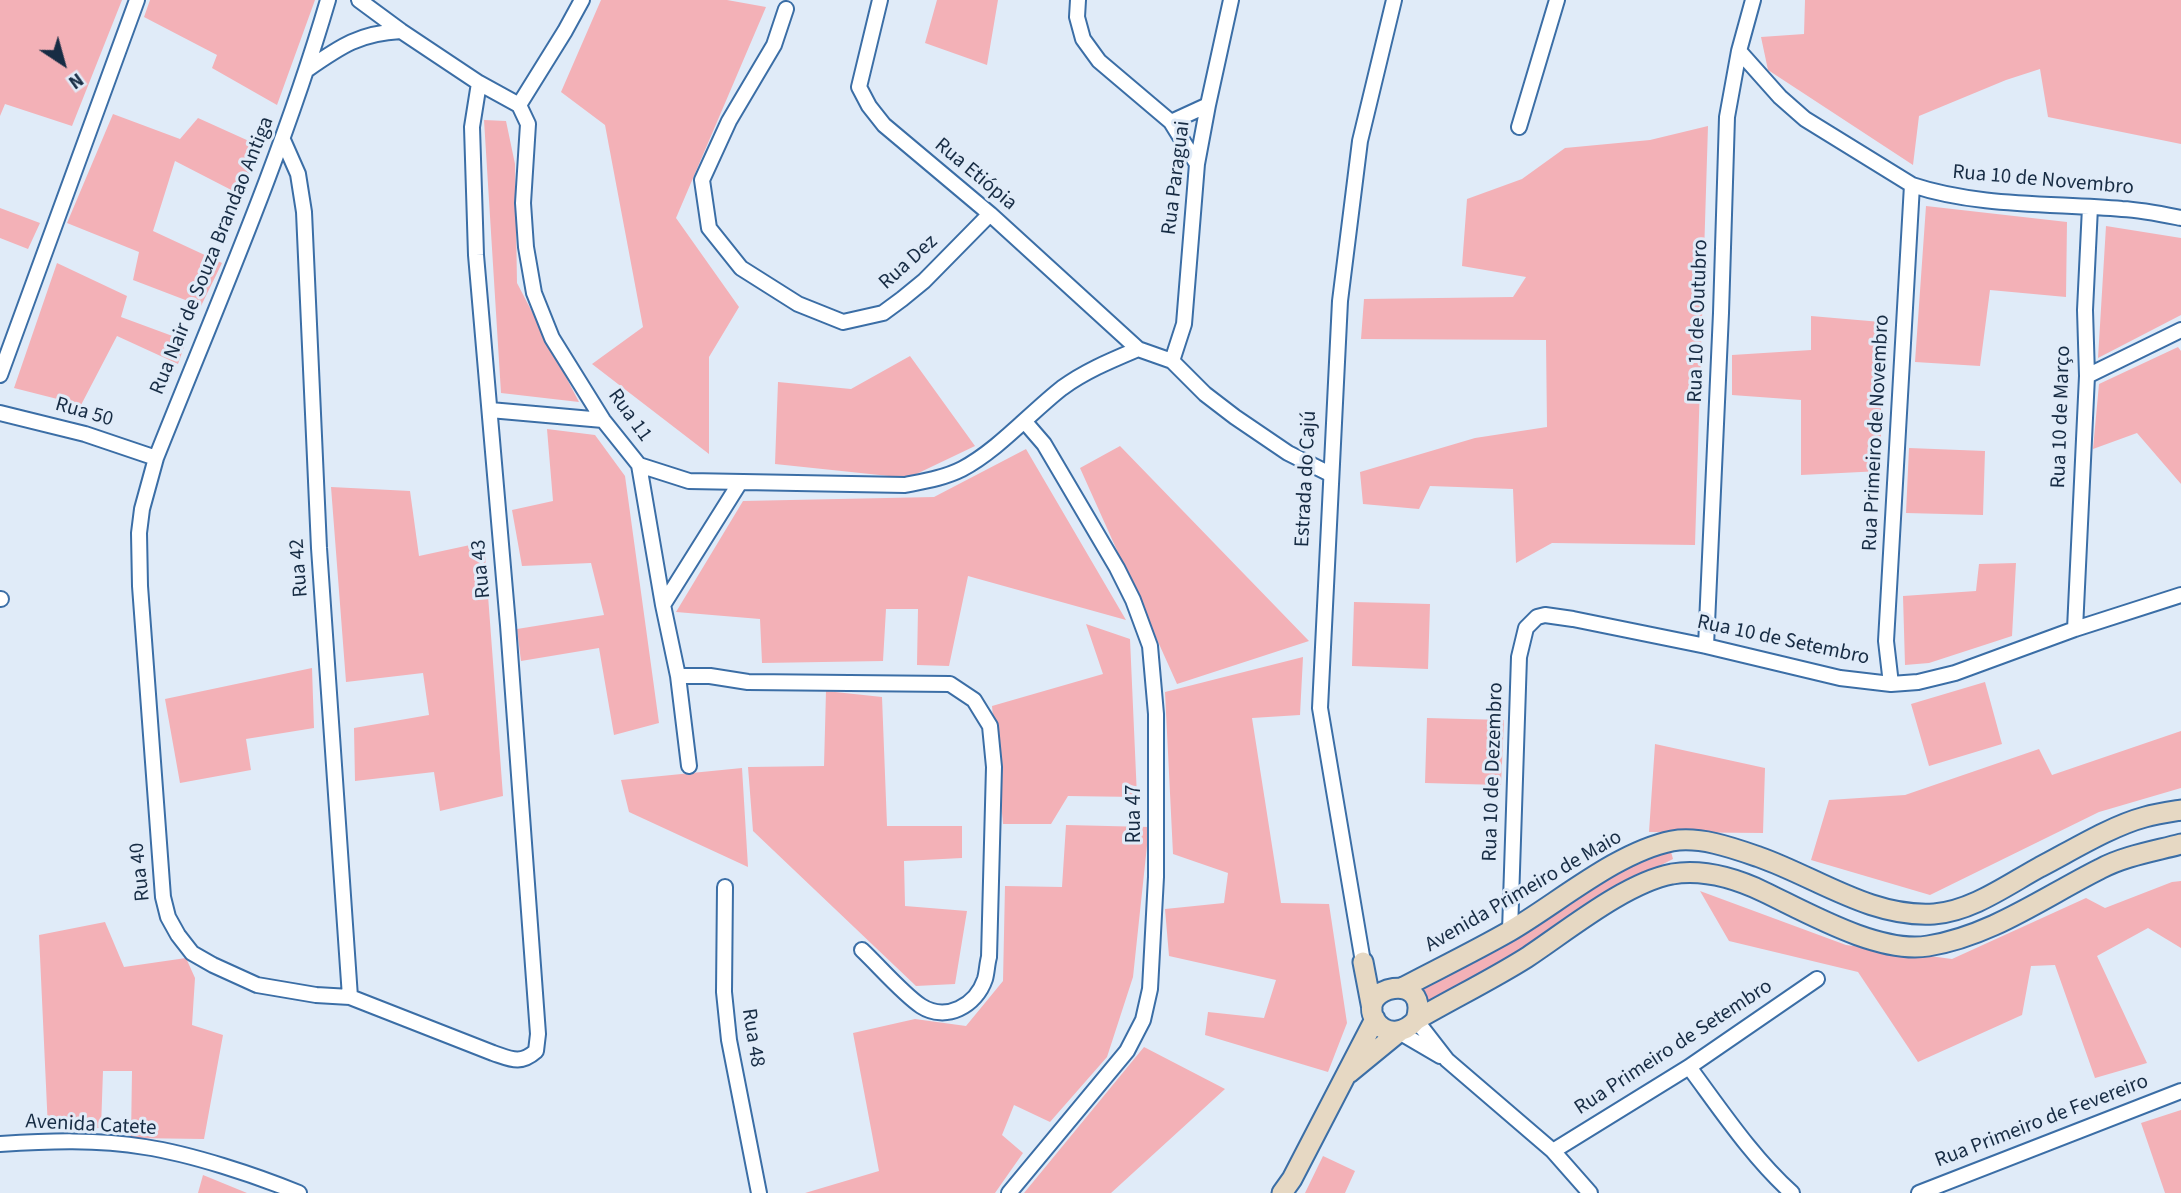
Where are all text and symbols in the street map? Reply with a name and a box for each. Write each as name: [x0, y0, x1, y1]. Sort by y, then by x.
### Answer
north arrow: [28, 28, 98, 98]
text: N: [63, 66, 89, 95]
street label: Rua Nair de Souza Brandao Antiga: [146, 113, 280, 399]
street label: Rua Paraguai: [1157, 119, 1197, 237]
street label: Rua Etiópia: [929, 133, 1021, 217]
street label: Rua 10 de Novembro: [1951, 161, 2135, 201]
street label: Rua Dez: [874, 230, 944, 296]
street label: Rua 10 de Outubro: [1684, 239, 1714, 403]
street label: Rua Primeiro de Novembro: [1858, 314, 1896, 552]
street label: Rua 10 de Março: [2047, 345, 2077, 489]
street label: Rua 11: [601, 385, 657, 447]
street label: Rua 50: [52, 393, 116, 433]
street label: Estrada do Cajú: [1291, 410, 1323, 548]
street label: Rua 42: [285, 538, 315, 598]
street label: Rua 43: [467, 538, 497, 600]
street label: Rua 10 de Setembro: [1694, 610, 1872, 672]
street label: Rua 10 de Dezembro: [1478, 682, 1510, 862]
street label: Rua 47: [1122, 784, 1148, 844]
street label: Avenida Primeiro de Maio: [1421, 825, 1627, 959]
street label: Rua 40: [125, 841, 157, 903]
street label: Rua Primeiro de Setembro: [1570, 975, 1778, 1121]
street label: Rua 48: [735, 1007, 769, 1069]
street label: Rua Primeiro de Fevereiro: [1932, 1070, 2152, 1174]
street label: Avenida Catete: [25, 1110, 157, 1142]

